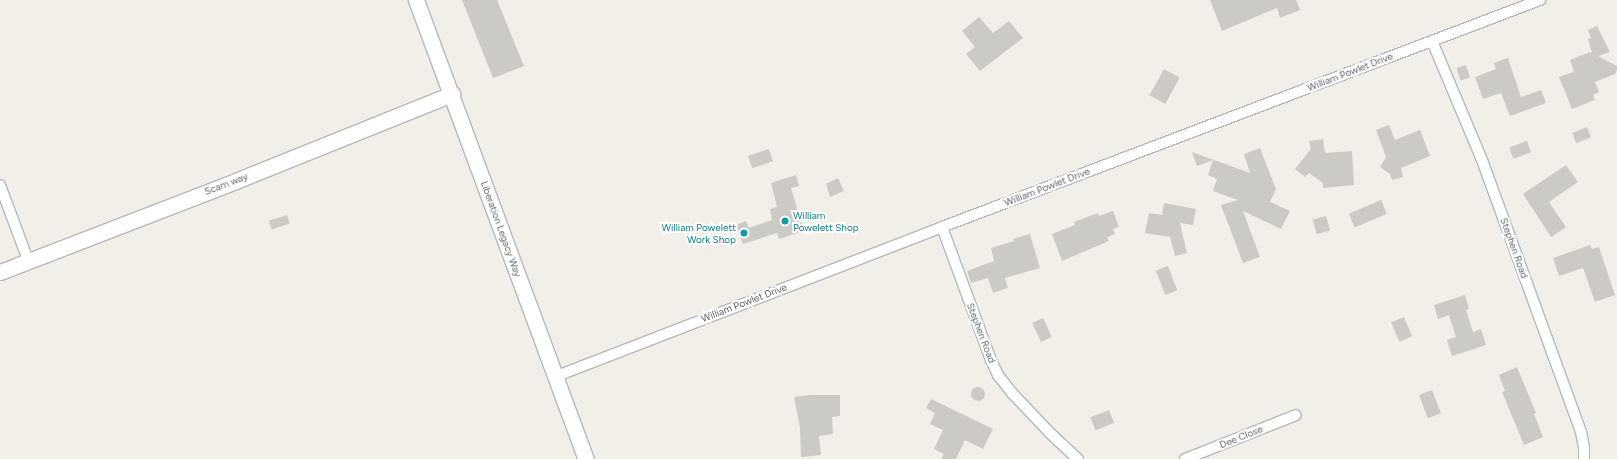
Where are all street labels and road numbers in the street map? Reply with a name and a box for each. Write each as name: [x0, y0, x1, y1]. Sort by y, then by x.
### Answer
street label: William Powlet Drive: [1305, 50, 1395, 94]
street label: William Powlet Drive: [1002, 165, 1092, 209]
street label: Scam way: [203, 170, 249, 198]
street label: Liberation Legacy Way: [478, 179, 524, 279]
street label: Stephen Road: [1498, 216, 1530, 280]
street label: William Powlet Drive: [699, 281, 789, 325]
street label: Stephen Road: [964, 301, 998, 365]
street label: Dee Close: [1218, 423, 1264, 451]

